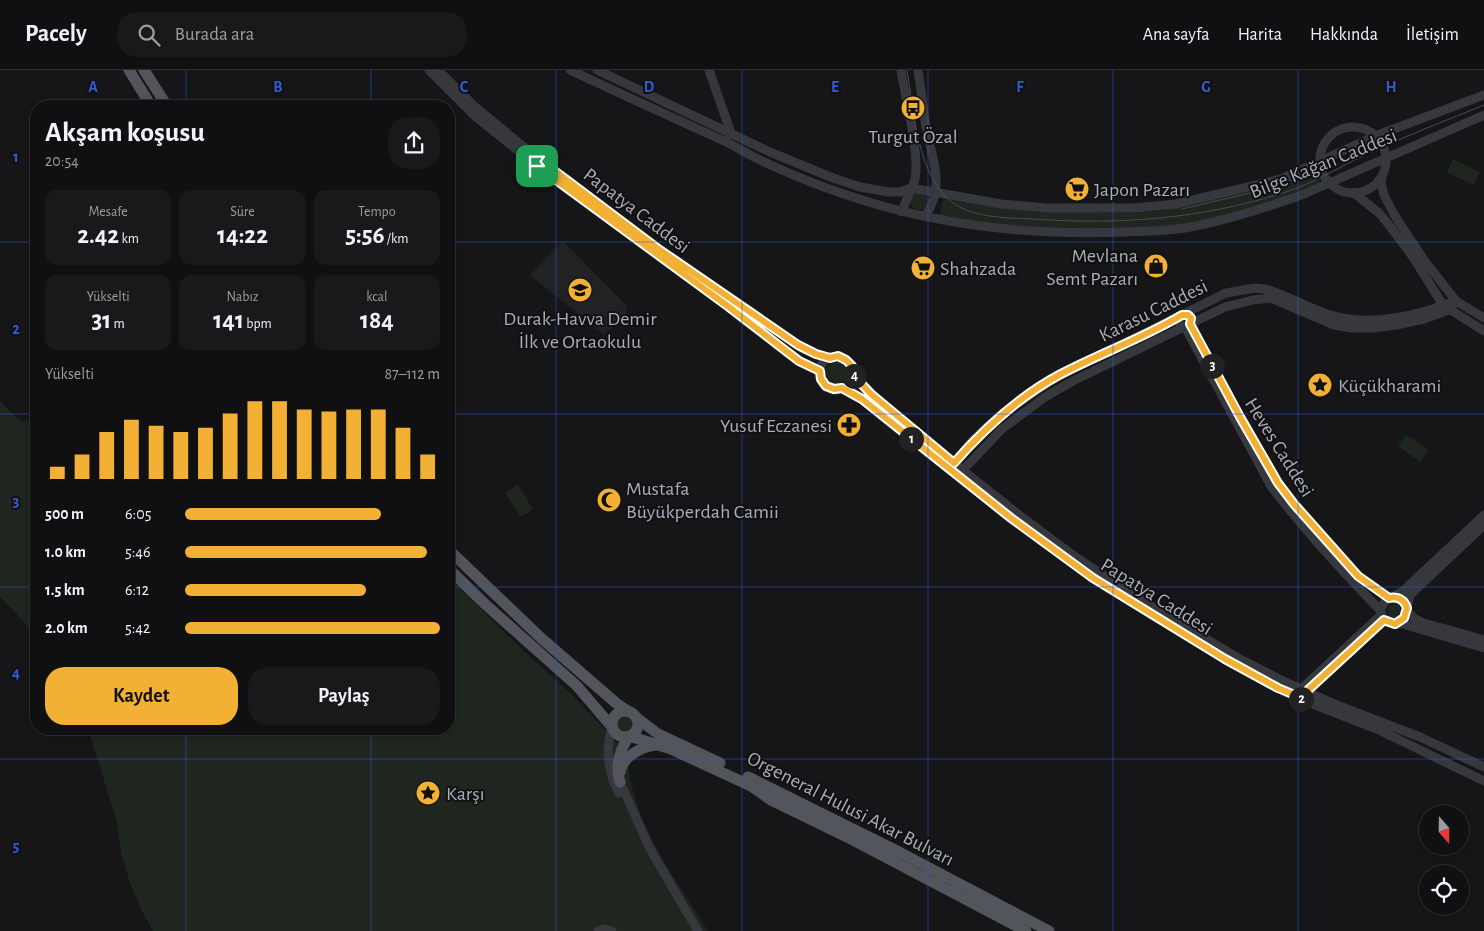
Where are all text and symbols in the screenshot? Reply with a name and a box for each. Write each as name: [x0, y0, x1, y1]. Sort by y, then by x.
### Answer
search box: [117, 12, 467, 57]
icon: search: [135, 21, 163, 49]
text: Pacely: [25, 22, 87, 46]
text: Burada ara: [175, 25, 254, 44]
text: Ana sayfa: [1143, 26, 1210, 44]
text: Harita: [1238, 26, 1282, 44]
text: Hakkında: [1310, 26, 1378, 44]
text: İletişim: [1406, 26, 1459, 44]
text: A: [88, 79, 98, 95]
text: B: [273, 79, 283, 95]
text: C: [460, 79, 469, 95]
text: D: [644, 79, 655, 95]
text: E: [831, 79, 839, 95]
text: F: [1016, 79, 1024, 95]
text: G: [1201, 79, 1211, 95]
text: H: [1385, 79, 1397, 95]
bus stop icon: Turgut Özal: [900, 95, 926, 121]
button: share: [388, 117, 440, 169]
text: Akşam koşusu: [45, 119, 205, 147]
street label: Bilge Kağan Caddesi: [1247, 125, 1400, 203]
place label: Turgut Özal: [868, 127, 958, 147]
pin: [516, 145, 558, 187]
text: 1: [13, 149, 19, 165]
icon: arrive: [523, 152, 551, 180]
text: 20:54: [45, 153, 79, 169]
street label: Papatya Caddesi: [579, 164, 693, 257]
supermarket icon: Japon Pazarı: [1064, 176, 1090, 202]
place label: Japon Pazarı: [1094, 180, 1190, 200]
text: Mesafe: [89, 205, 128, 219]
text: Süre: [230, 205, 255, 219]
text: Tempo: [358, 205, 396, 219]
text: 2.42: [77, 223, 119, 248]
text: 14:22: [217, 223, 268, 248]
text: 5:56: [345, 223, 385, 248]
text: km: [119, 232, 139, 246]
text: /km: [385, 232, 408, 246]
place label: Mevlana Semt Pazarı: [1046, 246, 1138, 289]
shop icon: Mevlana Semt Pazarı: [1143, 253, 1169, 279]
supermarket icon: Shahzada: [910, 255, 936, 281]
place label: Shahzada: [940, 259, 1016, 279]
street label: Karasu Caddesi: [1096, 276, 1211, 346]
school or university icon: Durak-Havva Demir İlk ve Ortaokulu: [567, 277, 593, 303]
text: Yükselti: [87, 290, 130, 304]
text: Nabız: [226, 290, 259, 304]
text: kcal: [366, 290, 388, 304]
text: 31: [92, 308, 111, 333]
text: 141: [213, 308, 244, 333]
text: 184: [360, 308, 394, 333]
place label: Durak-Havva Demir İlk ve Ortaokulu: [503, 309, 657, 352]
text: m: [111, 317, 125, 331]
text: bpm: [244, 317, 272, 331]
text: 2: [12, 321, 20, 337]
pin: 3: [1200, 354, 1224, 378]
text: 3: [1209, 359, 1216, 373]
pin: 4: [842, 364, 866, 388]
text: Yükselti: [45, 366, 94, 382]
text: 87–112 m: [384, 366, 440, 382]
text: 4: [851, 369, 858, 383]
place icon: Küçükharami: [1307, 372, 1333, 398]
place label: Küçükharami: [1338, 376, 1441, 396]
street label: Heves Caddesi: [1241, 395, 1317, 500]
pharmacy icon: Yusuf Eczanesi: [836, 412, 862, 438]
place label: Yusuf Eczanesi: [720, 416, 832, 436]
pin: 1: [898, 426, 924, 452]
text: 1: [909, 432, 914, 446]
place label: Mustafa Büyükperdah Camii: [626, 479, 779, 522]
mosque icon: Mustafa Büyükperdah Camii: [596, 487, 622, 513]
text: 3: [13, 493, 20, 509]
text: 500 m: [45, 506, 84, 522]
text: 6:05: [125, 506, 151, 522]
text: 1.0 km: [45, 544, 86, 560]
text: 5:46: [125, 544, 151, 560]
street label: Papatya Caddesi: [1097, 555, 1216, 639]
text: 1.5 km: [45, 582, 85, 598]
text: 6:12: [125, 582, 149, 598]
text: 2.0 km: [45, 620, 88, 636]
text: 5:42: [125, 620, 150, 636]
text: 4: [12, 665, 20, 681]
button: Kaydet: [45, 667, 238, 725]
button: Paylaş: [248, 667, 440, 725]
pin: 2: [1288, 686, 1314, 712]
text: 2: [1298, 692, 1305, 706]
street label: Orgeneral Hulusi Akar Bulvarı: [744, 748, 957, 870]
place icon: Karşı: [415, 780, 441, 806]
place label: Karşı: [446, 784, 484, 804]
north arrow: [1419, 805, 1469, 855]
map controls: [1419, 805, 1469, 915]
text: 5: [13, 838, 20, 854]
button: locate: [1419, 865, 1469, 915]

